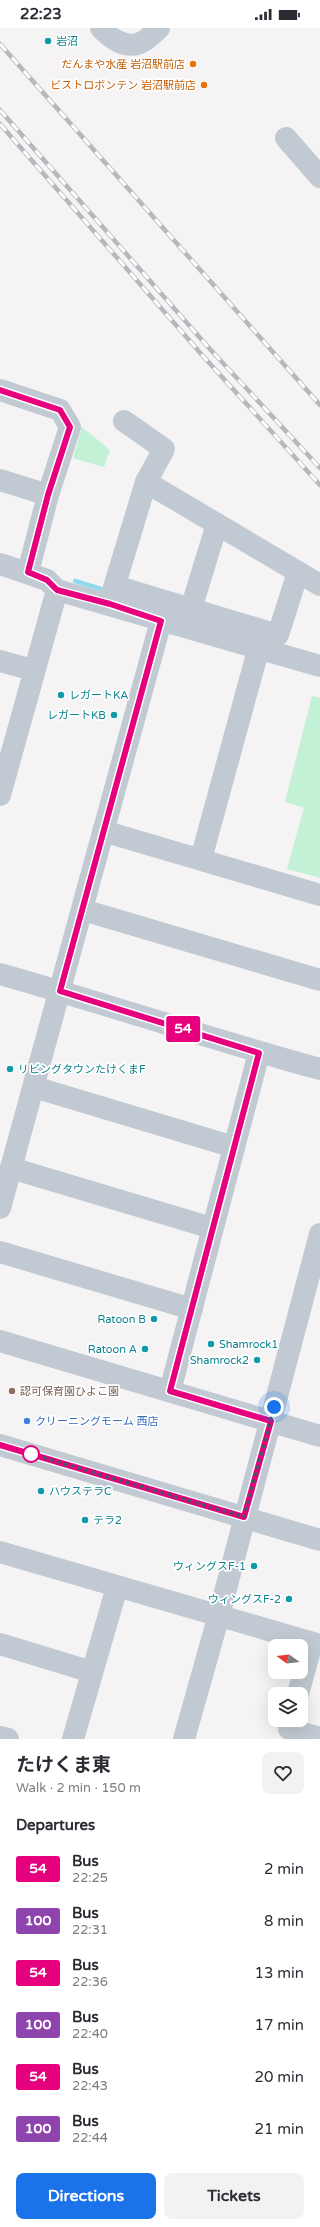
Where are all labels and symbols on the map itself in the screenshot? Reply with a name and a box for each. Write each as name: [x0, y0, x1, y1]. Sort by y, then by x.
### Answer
place label: 岩沼: [56, 35, 78, 48]
marker: 岩沼: [43, 36, 53, 46]
place label: だんまや水産 岩沼駅前店: [61, 58, 185, 71]
marker: だんまや水産 岩沼駅前店: [188, 59, 198, 69]
place label: ビストロボンテン 岩沼駅前店: [50, 79, 196, 92]
marker: ビストロボンテン 岩沼駅前店: [199, 80, 209, 90]
place label: レガートKA: [69, 689, 128, 702]
marker: レガートKA: [56, 690, 66, 700]
place label: レガートKB: [47, 709, 106, 722]
marker: レガートKB: [109, 710, 119, 720]
line badge: 54: [165, 1016, 201, 1042]
place label: リビングタウンたけくまF: [18, 1063, 146, 1076]
marker: リビングタウンたけくまF: [5, 1064, 15, 1074]
place label: Ratoon B: [97, 1313, 146, 1326]
marker: Ratoon B: [149, 1314, 159, 1324]
place label: Shamrock1: [219, 1338, 278, 1351]
marker: Shamrock1: [206, 1339, 216, 1349]
place label: Ratoon A: [88, 1343, 137, 1356]
marker: Ratoon A: [140, 1344, 150, 1354]
place label: Shamrock2: [190, 1354, 249, 1367]
marker: Shamrock2: [252, 1355, 262, 1365]
place label: 認可保育園ひよこ園: [20, 1385, 119, 1398]
marker: 認可保育園ひよこ園: [7, 1386, 17, 1396]
your location: [264, 1397, 284, 1417]
place label: クリーニングモーム 西店: [35, 1415, 159, 1428]
marker: クリーニングモーム 西店: [22, 1416, 32, 1426]
unlabelled marker: [22, 1445, 40, 1463]
place label: ハウステラC: [49, 1485, 112, 1498]
marker: ハウステラC: [36, 1486, 46, 1496]
place label: テラ2: [93, 1514, 122, 1527]
marker: テラ2: [80, 1515, 90, 1525]
place label: ウィングスF-1: [173, 1560, 246, 1573]
marker: ウィングスF-1: [249, 1561, 259, 1571]
place label: ウィングスF-2: [208, 1593, 281, 1606]
marker: ウィングスF-2: [284, 1594, 294, 1604]
north arrow: [268, 1639, 308, 1679]

